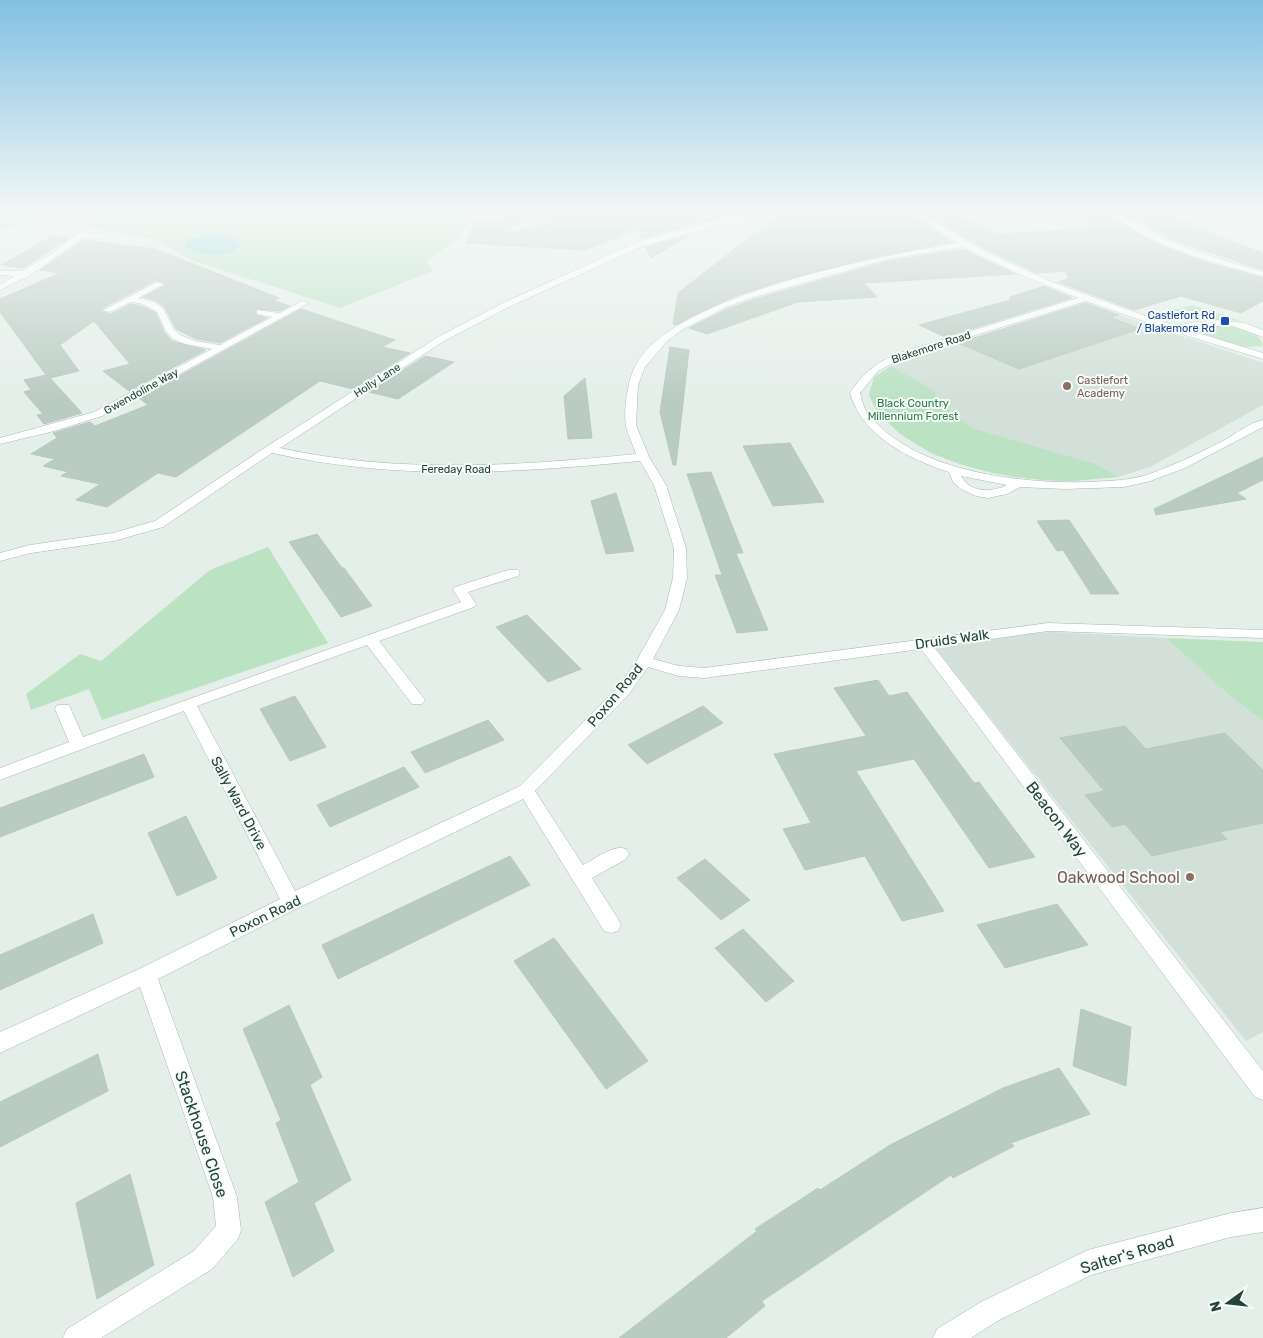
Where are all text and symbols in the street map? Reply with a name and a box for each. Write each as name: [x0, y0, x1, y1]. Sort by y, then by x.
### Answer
place label: Castlefort Rd / Blakemore Rd: [1137, 309, 1215, 335]
marker: Castlefort Rd / Blakemore Rd: [1219, 315, 1231, 327]
street label: Blakemore Road: [890, 329, 973, 366]
street label: Holly Lane: [351, 361, 403, 400]
street label: Gwendoline Way: [102, 366, 181, 417]
place label: Castlefort Academy: [1077, 374, 1129, 400]
marker: Castlefort Academy: [1061, 380, 1073, 392]
park label: Black Country Millennium Forest: [868, 397, 959, 423]
street label: Fereday Road: [421, 463, 491, 476]
street label: Druids Walk: [914, 626, 991, 653]
street label: Poxon Road: [584, 660, 647, 730]
street label: Sally Ward Drive: [207, 754, 270, 853]
street label: Beacon Way: [1022, 778, 1091, 861]
place label: Oakwood School: [1057, 868, 1180, 887]
marker: Oakwood School: [1184, 871, 1196, 883]
street label: Poxon Road: [227, 892, 304, 941]
street label: Stackhouse Close: [171, 1068, 232, 1200]
street label: Salter's Road: [1078, 1231, 1176, 1278]
north arrow: [1203, 1278, 1253, 1328]
text: N: [1206, 1299, 1225, 1313]

